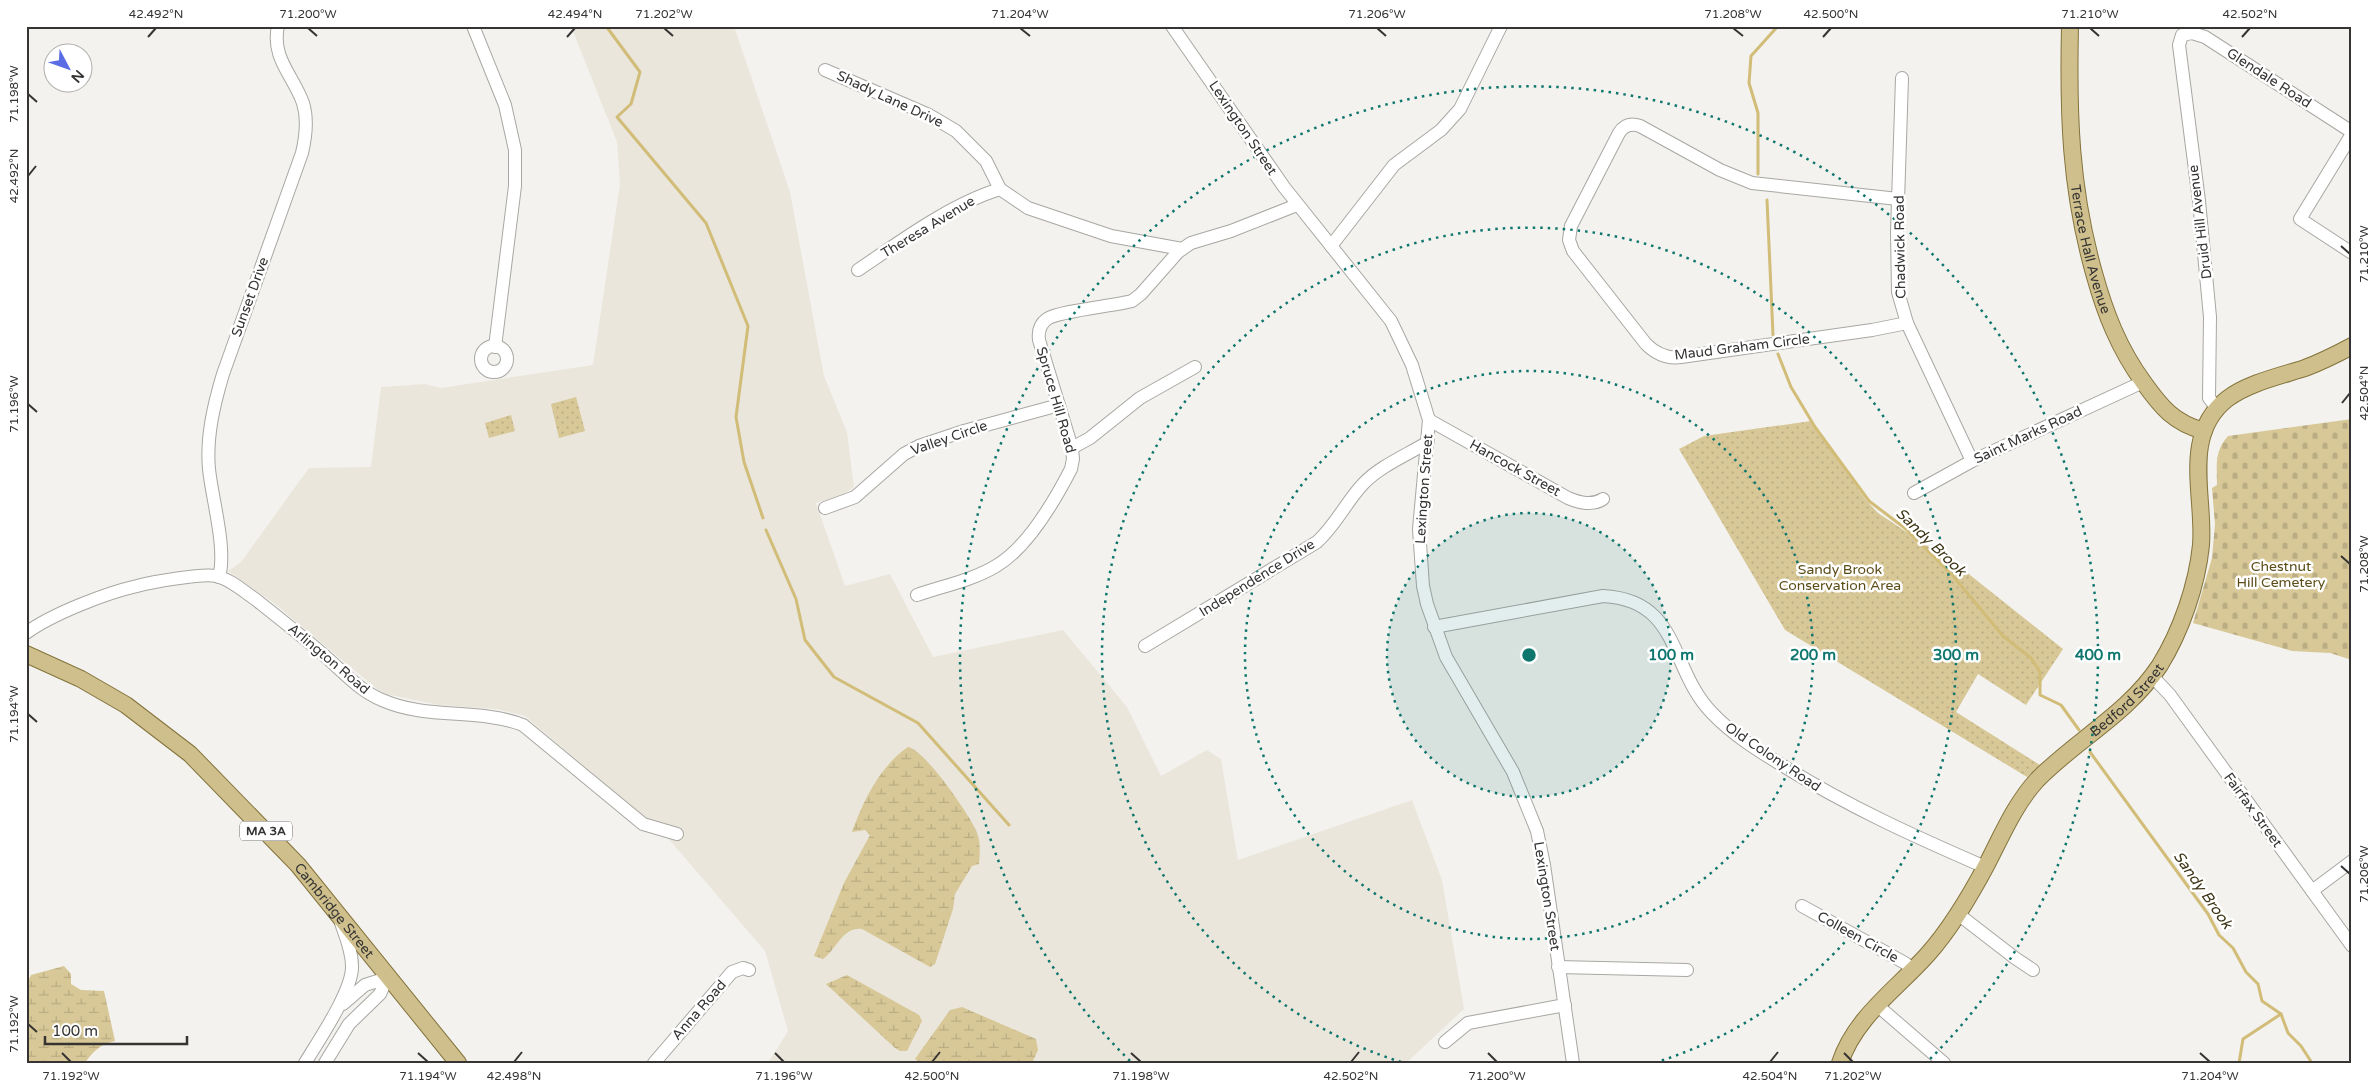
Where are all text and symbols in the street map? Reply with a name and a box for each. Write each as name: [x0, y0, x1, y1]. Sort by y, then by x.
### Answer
text: 42.492°N: [129, 7, 183, 21]
text: 71.200°W: [279, 7, 337, 21]
text: 42.494°N: [548, 7, 602, 21]
text: 71.202°W: [635, 7, 693, 21]
text: 71.204°W: [991, 7, 1049, 21]
text: 71.206°W: [1348, 7, 1406, 21]
text: 71.208°W: [1704, 7, 1762, 21]
text: 42.500°N: [1804, 7, 1858, 21]
text: 71.210°W: [2061, 7, 2119, 21]
text: 42.502°N: [2223, 7, 2277, 21]
north arrow: [42, 42, 92, 92]
street label: Glendale Road: [2223, 44, 2315, 112]
text: 71.198°W: [7, 65, 21, 123]
text: N: [67, 66, 88, 86]
street label: Shady Lane Drive: [834, 67, 946, 131]
street label: Lexington Street: [1205, 78, 1281, 179]
text: 42.492°N: [7, 149, 21, 203]
street label: Druid Hill Avenue: [2185, 164, 2215, 280]
street label: Terrace Hall Avenue: [2067, 183, 2115, 316]
street label: Theresa Avenue: [878, 192, 978, 262]
street label: Chadwick Road: [1891, 195, 1909, 299]
text: 71.210°W: [2357, 225, 2371, 283]
street label: Sunset Drive: [228, 255, 272, 339]
street label: Maud Graham Circle: [1673, 330, 1811, 364]
street label: Spruce Hill Road: [1033, 345, 1079, 455]
text: 42.504°N: [2357, 366, 2371, 420]
text: 71.196°W: [7, 375, 21, 433]
street label: Saint Marks Road: [1971, 403, 2085, 467]
street label: Valley Circle: [908, 417, 990, 459]
street label: Lexington Street: [1412, 433, 1436, 545]
street label: Hancock Street: [1466, 436, 1564, 500]
water label: Sandy Brook: [1892, 504, 1971, 581]
street label: Independence Drive: [1196, 535, 1318, 620]
text: 71.208°W: [2357, 535, 2371, 593]
park label: Chestnut Hill Cemetery: [2237, 558, 2326, 591]
park label: Sandy Brook Conservation Area: [1779, 561, 1901, 594]
street label: Arlington Road: [285, 620, 373, 698]
centre of rings: [1520, 646, 1538, 664]
text: 100 m: [1648, 646, 1694, 664]
text: 200 m: [1790, 646, 1836, 664]
text: 300 m: [1933, 646, 1979, 664]
text: 400 m: [2075, 646, 2121, 664]
street label: Bedford Street: [2086, 659, 2168, 740]
text: 71.194°W: [7, 685, 21, 743]
street label: Old Colony Road: [1722, 719, 1824, 795]
street label: Fairfax Street: [2220, 769, 2286, 851]
road number: MA 3A: [240, 821, 292, 840]
street label: Lexington Street: [1530, 840, 1564, 952]
text: 71.206°W: [2357, 845, 2371, 903]
water label: Sandy Brook: [2170, 848, 2237, 934]
street label: Cambridge Street: [291, 859, 378, 962]
street label: Colleen Circle: [1814, 908, 1902, 966]
street label: Anna Road: [668, 976, 730, 1044]
text: 71.192°W: [7, 995, 21, 1053]
scale bar: [45, 1014, 188, 1046]
text: 100 m: [52, 1022, 98, 1040]
text: 71.192°W: [42, 1069, 100, 1083]
text: 71.194°W: [399, 1069, 457, 1083]
text: 42.498°N: [487, 1069, 541, 1083]
text: 71.196°W: [755, 1069, 813, 1083]
text: 42.500°N: [905, 1069, 959, 1083]
text: 71.198°W: [1112, 1069, 1170, 1083]
text: 42.502°N: [1324, 1069, 1378, 1083]
text: 71.200°W: [1468, 1069, 1526, 1083]
text: 42.504°N: [1743, 1069, 1797, 1083]
text: 71.202°W: [1824, 1069, 1882, 1083]
text: 71.204°W: [2181, 1069, 2239, 1083]

